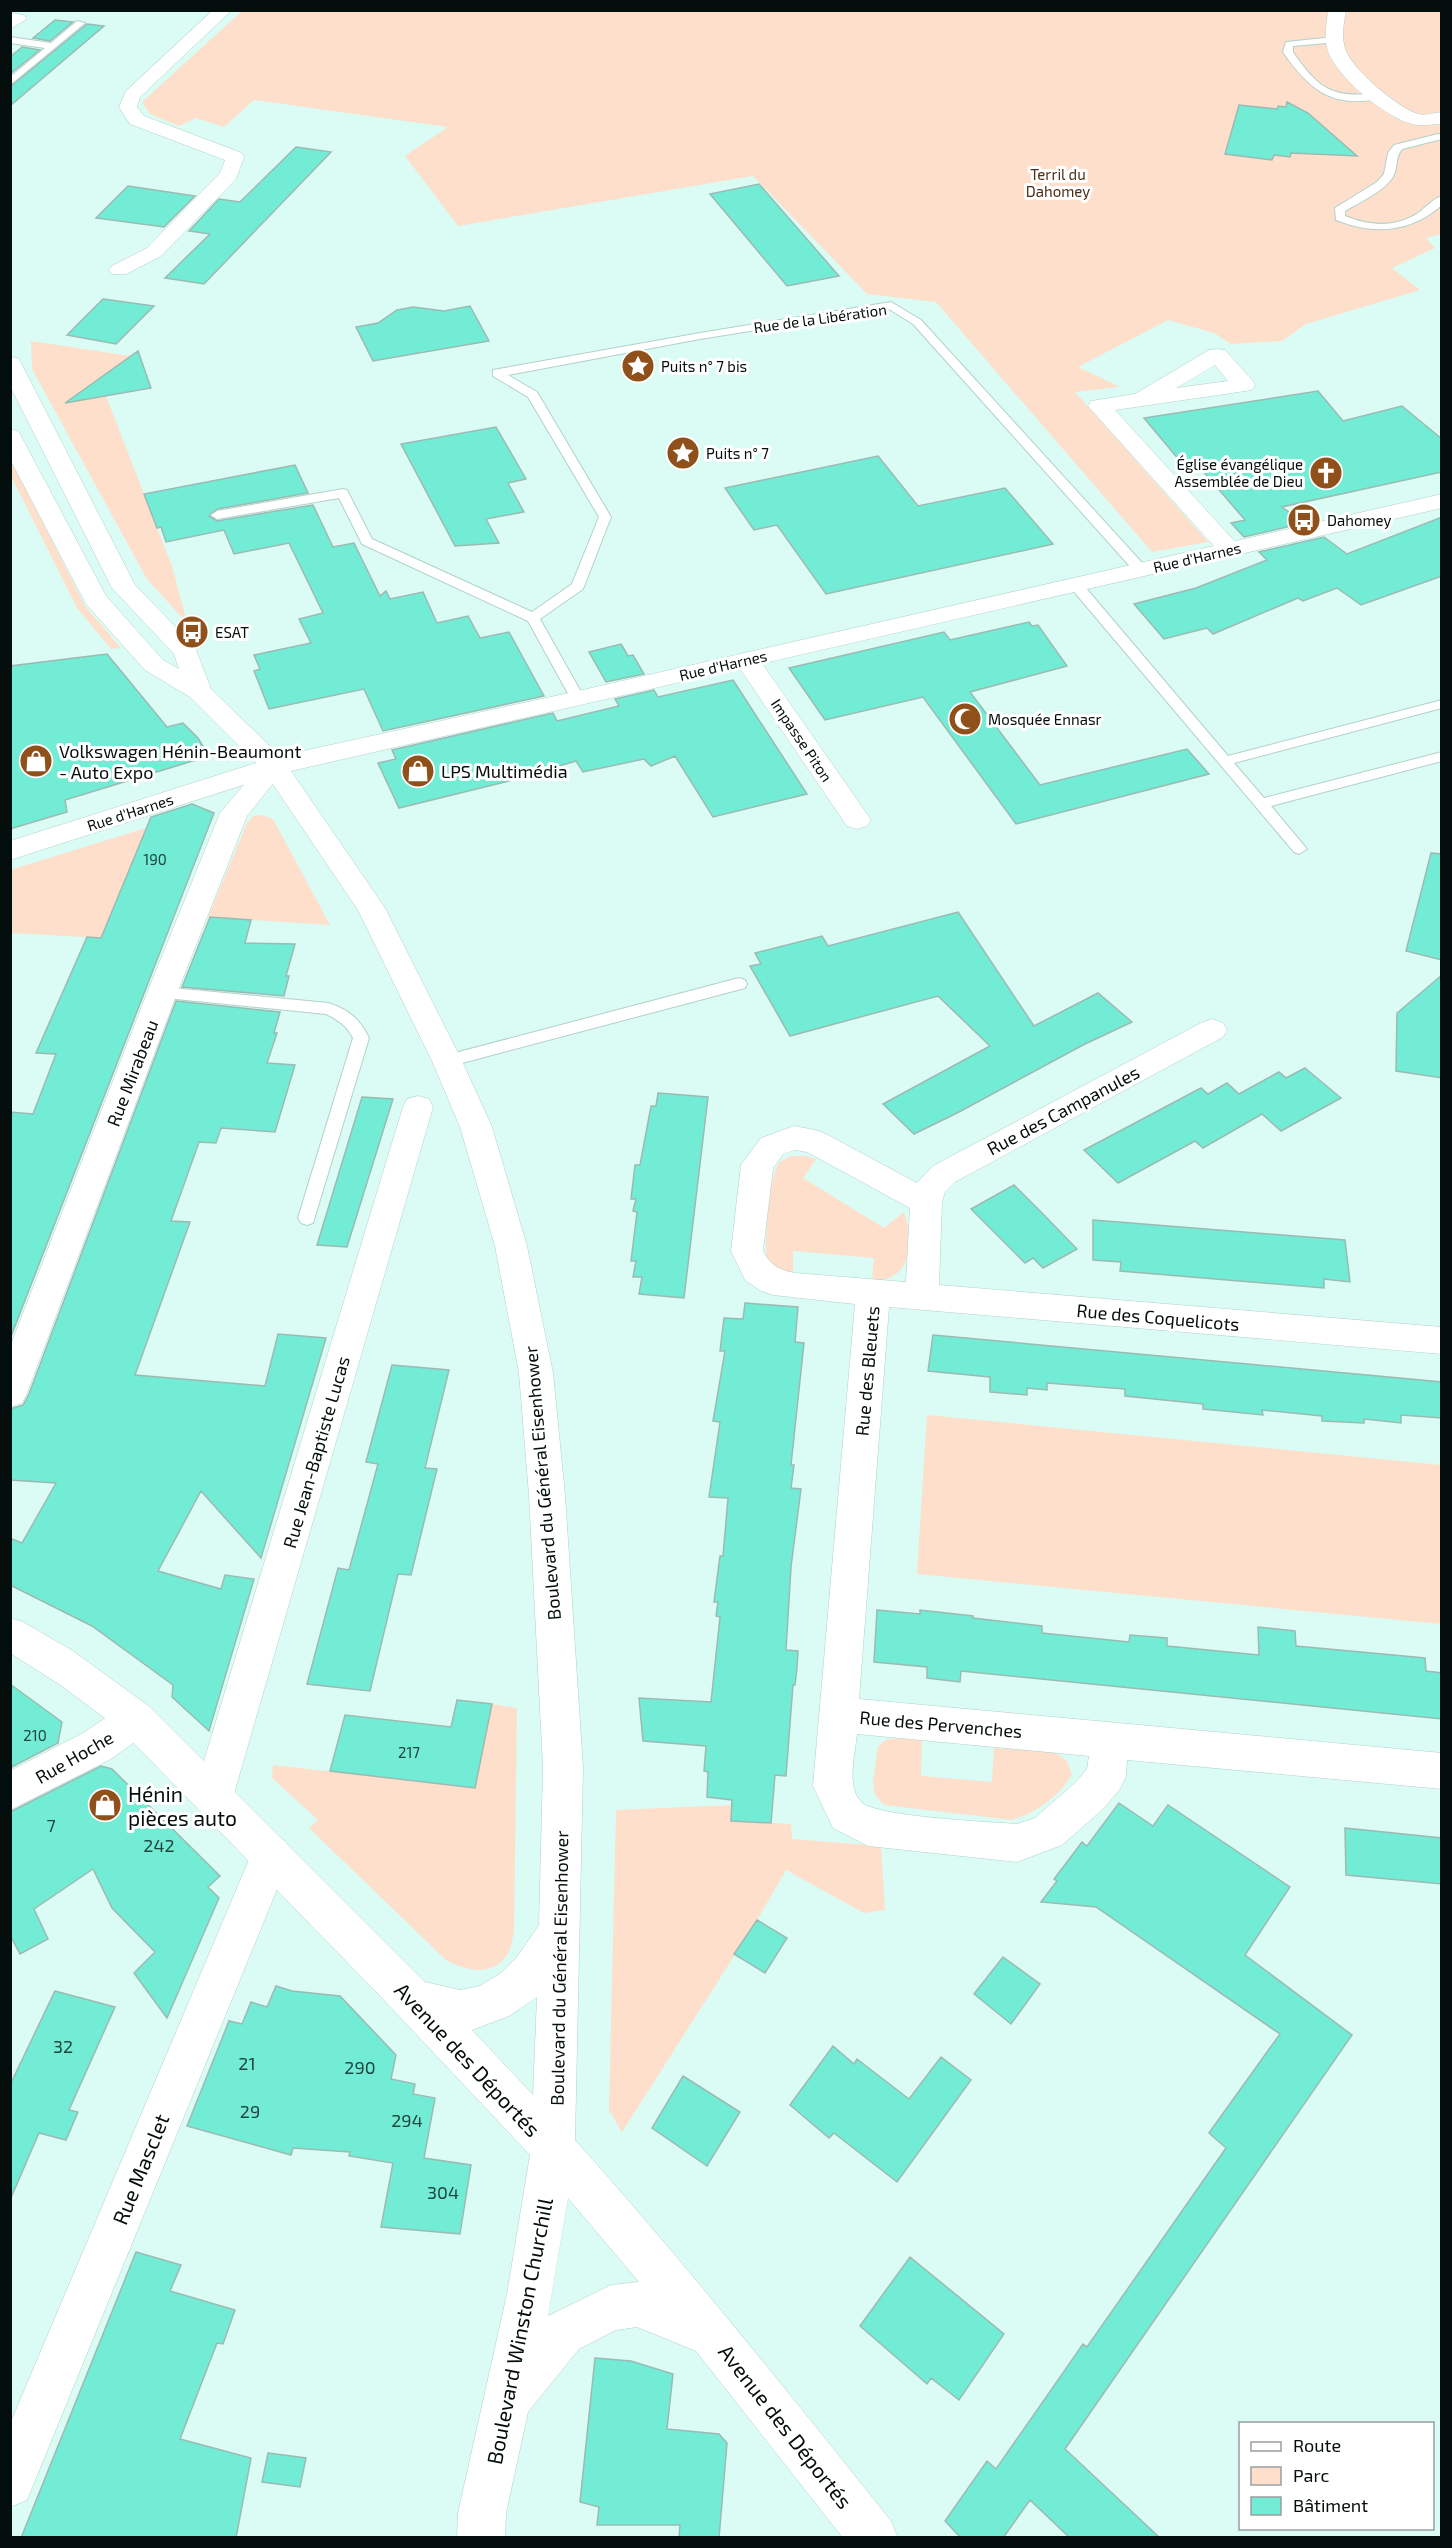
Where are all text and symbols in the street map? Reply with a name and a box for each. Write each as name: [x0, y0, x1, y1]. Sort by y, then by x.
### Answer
park label: Terril du Dahomey: [1026, 165, 1090, 200]
street label: Rue de la Libération: [752, 300, 888, 336]
place icon: Puits n° 7 bis: [620, 348, 656, 384]
place label: Puits n° 7 bis: [661, 357, 747, 375]
place icon: Puits n° 7: [665, 435, 701, 471]
place label: Puits n° 7: [706, 444, 769, 462]
place label: Église évangélique Assemblée de Dieu: [1174, 455, 1303, 490]
church icon: Église évangélique Assemblée de Dieu: [1308, 455, 1344, 491]
bus stop icon: Dahomey: [1286, 502, 1322, 538]
place label: Dahomey: [1327, 511, 1392, 529]
street label: Rue d'Harnes: [1151, 538, 1243, 576]
bus stop icon: ESAT: [174, 614, 210, 650]
place label: ESAT: [215, 623, 249, 641]
street label: Rue d'Harnes: [677, 646, 769, 684]
street label: Impasse Piton: [768, 695, 836, 785]
mosque icon: Mosquée Ennasr: [947, 701, 983, 737]
place label: Mosquée Ennasr: [988, 710, 1102, 728]
place label: Volkswagen Hénin-Beaumont - Auto Expo: [59, 740, 301, 783]
shop icon: Volkswagen Hénin-Beaumont - Auto Expo: [18, 743, 54, 779]
shop icon: LPS Multimédia: [400, 753, 436, 789]
place label: LPS Multimédia: [441, 760, 568, 782]
street label: Rue d'Harnes: [85, 790, 175, 834]
house number: 190: [143, 850, 167, 868]
street label: Rue Mirabeau: [102, 1017, 162, 1129]
street label: Rue des Campanules: [983, 1061, 1143, 1159]
street label: Rue des Coquelicots: [1076, 1299, 1240, 1335]
street label: Rue des Bleuets: [850, 1305, 884, 1437]
street label: Boulevard du Général Eisenhower: [519, 1345, 565, 1621]
street label: Rue Jean-Baptiste Lucas: [278, 1353, 354, 1551]
street label: Rue des Pervenches: [859, 1706, 1023, 1742]
house number: 210: [23, 1726, 47, 1744]
street label: Rue Hoche: [31, 1726, 117, 1788]
house number: 217: [398, 1743, 420, 1761]
place label: Hénin pièces auto: [128, 1781, 237, 1830]
shop icon: Hénin pièces auto: [87, 1787, 123, 1823]
house number: 7: [46, 1814, 56, 1836]
street label: Boulevard du Général Eisenhower: [546, 1830, 572, 2106]
house number: 242: [143, 1834, 175, 1856]
street label: Avenue des Déportés: [390, 1977, 546, 2141]
house number: 32: [53, 2035, 73, 2057]
house number: 21: [238, 2052, 256, 2074]
house number: 290: [344, 2056, 376, 2078]
house number: 29: [240, 2100, 260, 2122]
house number: 294: [391, 2109, 423, 2131]
street label: Rue Masclet: [106, 2110, 174, 2228]
house number: 304: [427, 2181, 459, 2203]
street label: Boulevard Winston Churchill: [481, 2195, 557, 2466]
street label: Avenue des Déportés: [714, 2339, 858, 2513]
legend: [1239, 2422, 1434, 2530]
text: Route: [1293, 2434, 1341, 2456]
text: Parc: [1293, 2464, 1329, 2486]
text: Bâtiment: [1293, 2494, 1368, 2516]

